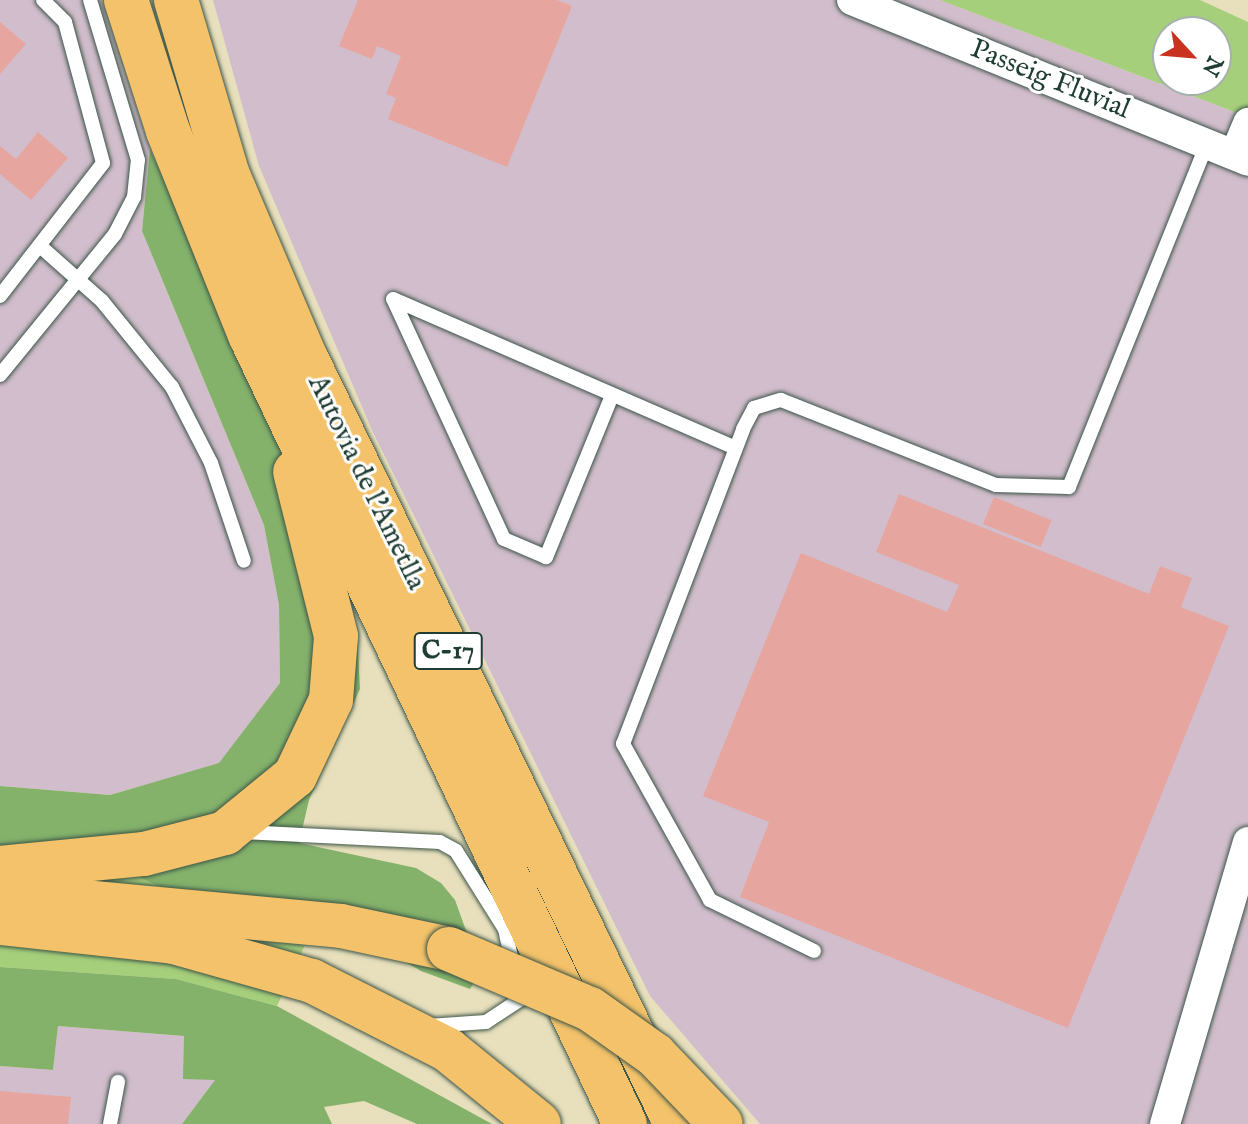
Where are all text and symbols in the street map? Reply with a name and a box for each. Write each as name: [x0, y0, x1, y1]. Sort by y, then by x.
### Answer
north arrow: [1152, 16, 1232, 96]
street label: Passeig Fluvial: [965, 33, 1135, 127]
text: N: [1195, 51, 1229, 80]
street label: Autovia de l'Ametlla: [300, 370, 432, 596]
road number: C-17: [412, 629, 484, 673]

